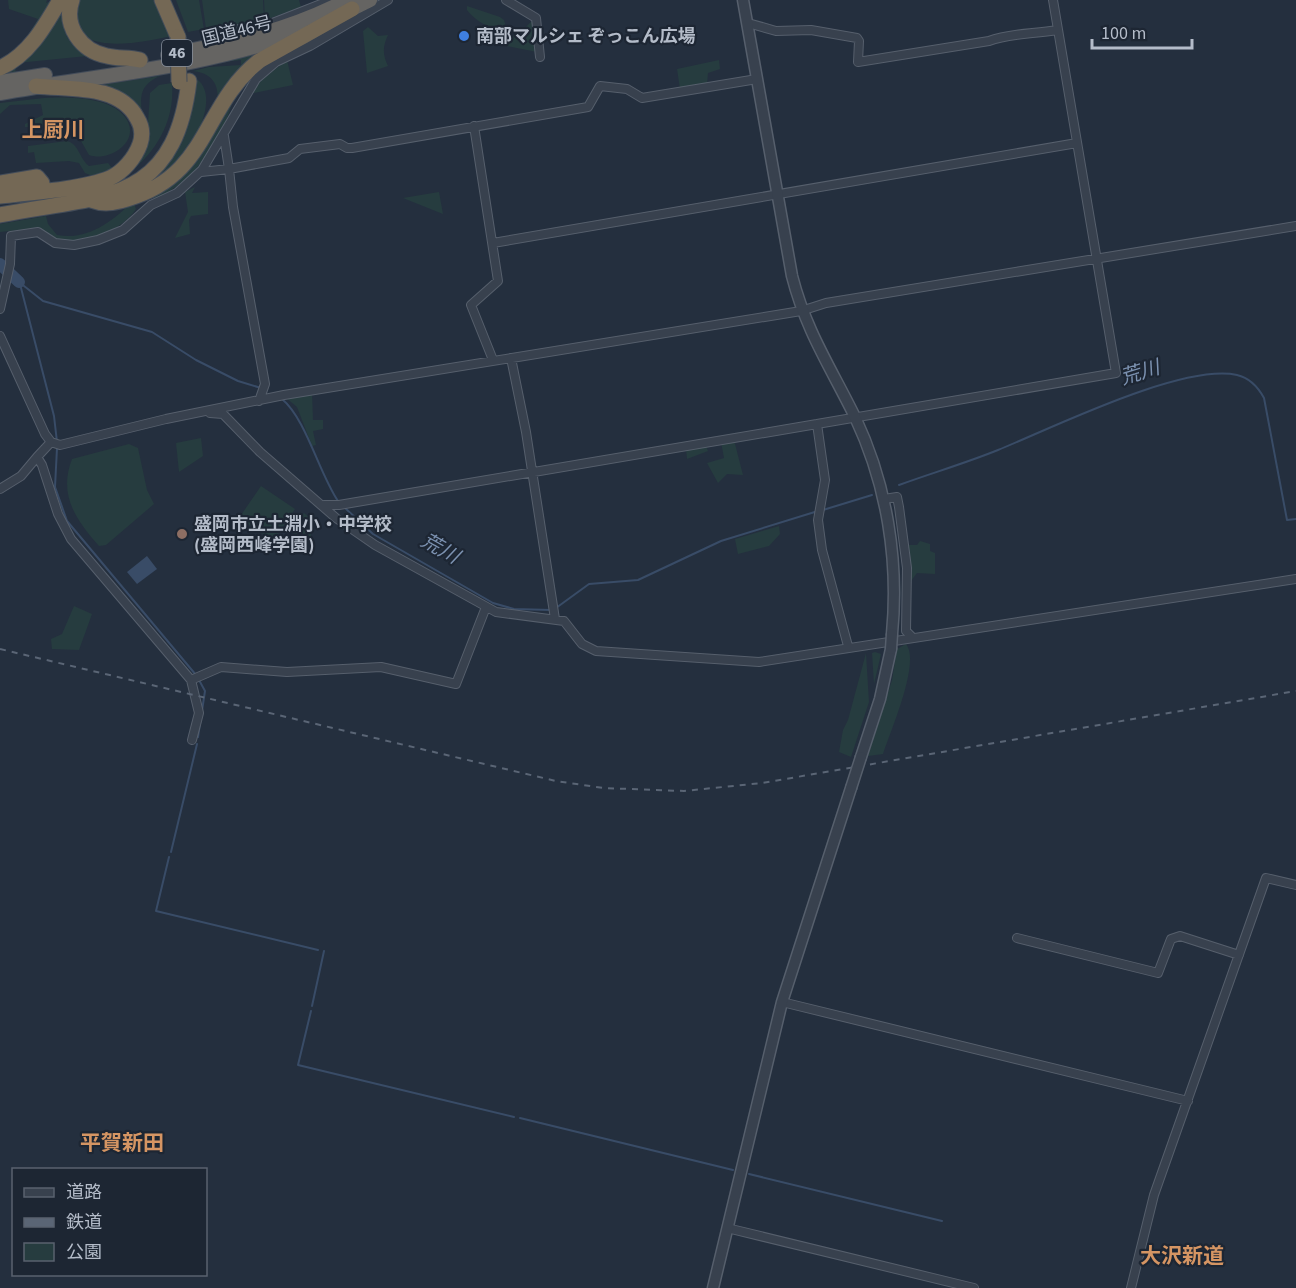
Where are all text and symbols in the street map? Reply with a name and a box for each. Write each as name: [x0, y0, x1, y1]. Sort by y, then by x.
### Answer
street label: 国道46号: [199, 10, 275, 52]
scale bar: [1092, 12, 1192, 50]
text: 100 m: [1101, 21, 1146, 46]
place label: 南部マルシェ ぞっこん広場: [476, 24, 696, 49]
marker: 南部マルシェ ぞっこん広場: [457, 29, 471, 43]
road number: 46: [162, 40, 192, 66]
district label: 上厨川: [22, 115, 85, 145]
water label: 荒川: [1117, 353, 1165, 392]
place label: 盛岡市立土淵小・中学校 (盛岡西峰学園): [194, 512, 392, 558]
marker: 盛岡市立土淵小・中学校 (盛岡西峰学園): [175, 527, 189, 541]
water label: 荒川: [416, 527, 466, 572]
district label: 平賀新田: [80, 1128, 164, 1158]
legend: [12, 1168, 207, 1276]
text: 道路: [66, 1180, 102, 1205]
text: 鉄道: [66, 1210, 102, 1235]
text: 公園: [66, 1240, 102, 1265]
district label: 大沢新道: [1140, 1241, 1224, 1271]

